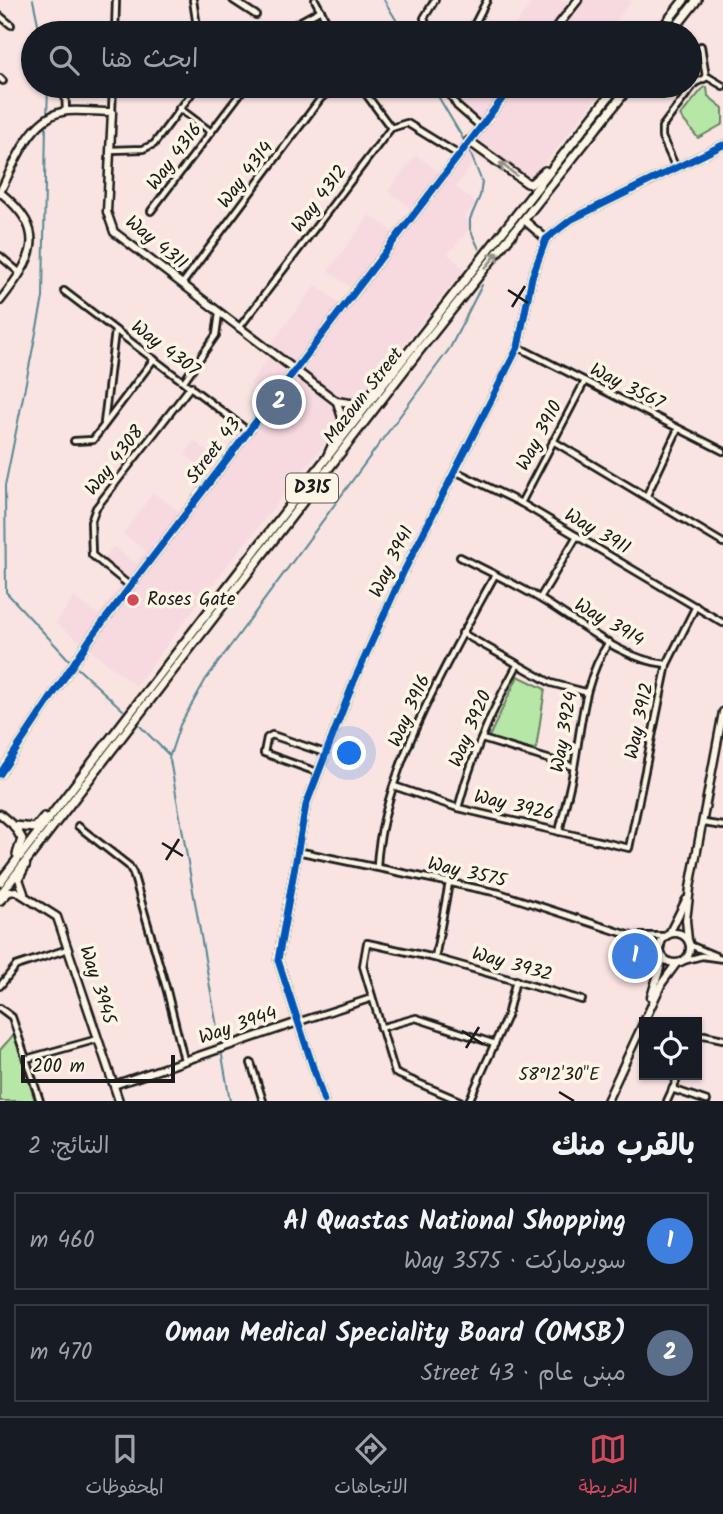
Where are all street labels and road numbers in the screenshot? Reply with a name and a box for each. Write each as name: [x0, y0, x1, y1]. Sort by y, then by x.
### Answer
street label: Way 4316: [140, 117, 210, 197]
street label: Way 4314: [211, 135, 281, 215]
street label: Way 4312: [284, 159, 356, 239]
street label: Way 4311: [118, 208, 194, 278]
street label: Way 4307: [124, 313, 207, 386]
street label: Mazoun Street: [316, 341, 412, 451]
street label: Way 3567: [584, 355, 671, 419]
street label: Way 3910: [509, 395, 571, 477]
street label: Street 43: [179, 411, 249, 491]
street label: Way 4308: [78, 419, 153, 503]
road number: D315: [286, 474, 338, 502]
street label: Way 3911: [558, 501, 636, 563]
street label: Way 3941: [362, 521, 422, 603]
street label: Way 3914: [568, 591, 650, 655]
street label: Way 3916: [381, 670, 439, 752]
street label: Way 3912: [617, 680, 663, 762]
street label: Way 3920: [441, 686, 501, 772]
street label: Way 3924: [543, 689, 587, 775]
street label: Way 3926: [471, 782, 557, 830]
street label: Way 3575: [424, 849, 511, 897]
street label: Way 3932: [468, 939, 556, 991]
street label: Way 3945: [70, 942, 124, 1030]
street label: Way 3944: [195, 999, 281, 1053]

